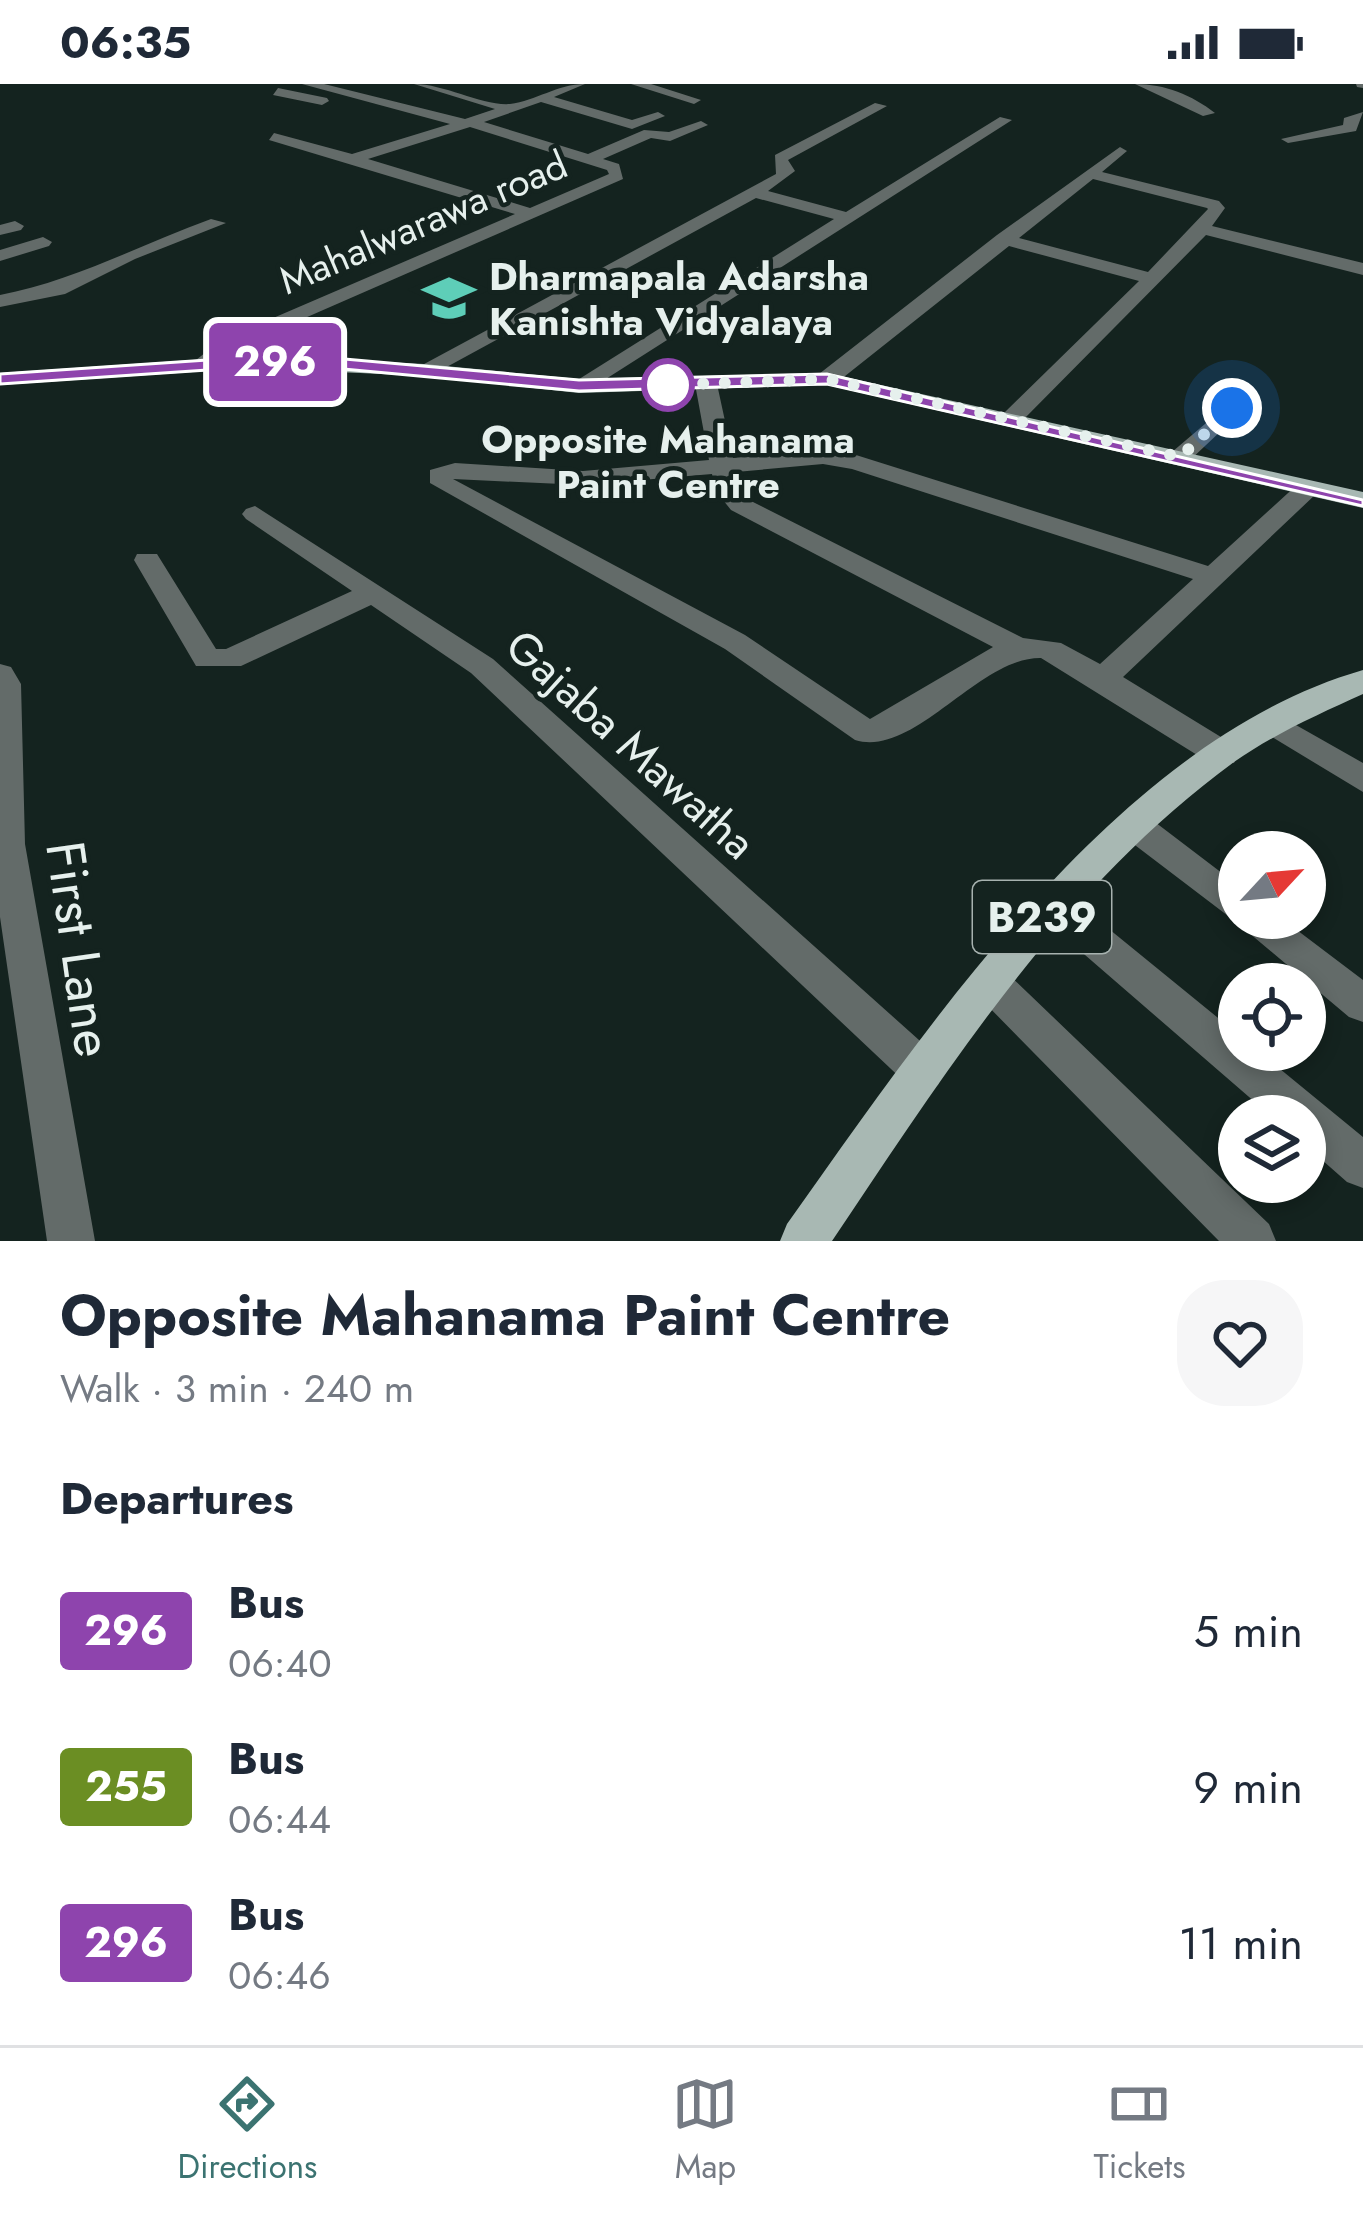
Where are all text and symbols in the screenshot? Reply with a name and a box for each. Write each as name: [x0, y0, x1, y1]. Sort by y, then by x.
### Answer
text: 06:35: [60, 10, 191, 75]
street label: Mahalwarawa road: [270, 136, 576, 309]
place label: Dharmapala Adarsha Kanishta Vidyalaya: [489, 248, 869, 350]
school or university icon: Dharmapala Adarsha Kanishta Vidyalaya: [420, 269, 478, 327]
line badge: 296: [206, 323, 344, 401]
text: 296: [233, 331, 317, 392]
marker: Opposite Mahanama Paint Centre: [643, 360, 693, 410]
your location: [1202, 378, 1262, 438]
place label: Opposite Mahanama Paint Centre: [481, 411, 855, 513]
street label: Gajaba Mawatha: [491, 614, 770, 874]
north arrow: [1218, 831, 1326, 939]
map controls: [1218, 831, 1326, 1203]
street label: First Lane: [26, 836, 134, 1062]
road number: B239: [973, 881, 1111, 953]
button: locate: [1218, 963, 1326, 1071]
button: layers: [1218, 1095, 1326, 1203]
text: Opposite Mahanama Paint Centre: [60, 1274, 950, 1356]
button: heart: [1177, 1280, 1303, 1406]
text: Walk · 3 min · 240 m: [60, 1360, 414, 1417]
text: Departures: [60, 1466, 294, 1531]
text: Bus: [228, 1570, 304, 1635]
text: 5 min: [1194, 1599, 1303, 1664]
text: 296: [84, 1600, 168, 1661]
text: 06:40: [228, 1635, 332, 1692]
text: Bus: [228, 1726, 304, 1791]
text: 9 min: [1193, 1755, 1303, 1820]
text: 255: [85, 1756, 167, 1817]
text: 06:44: [228, 1791, 331, 1848]
text: Bus: [228, 1882, 304, 1947]
text: 11 min: [1179, 1911, 1303, 1976]
text: 296: [84, 1912, 168, 1973]
text: 06:46: [228, 1947, 331, 2004]
tab: Directions: [178, 2071, 317, 2190]
tab: Map: [672, 2071, 738, 2190]
tab: Tickets: [1094, 2071, 1185, 2190]

